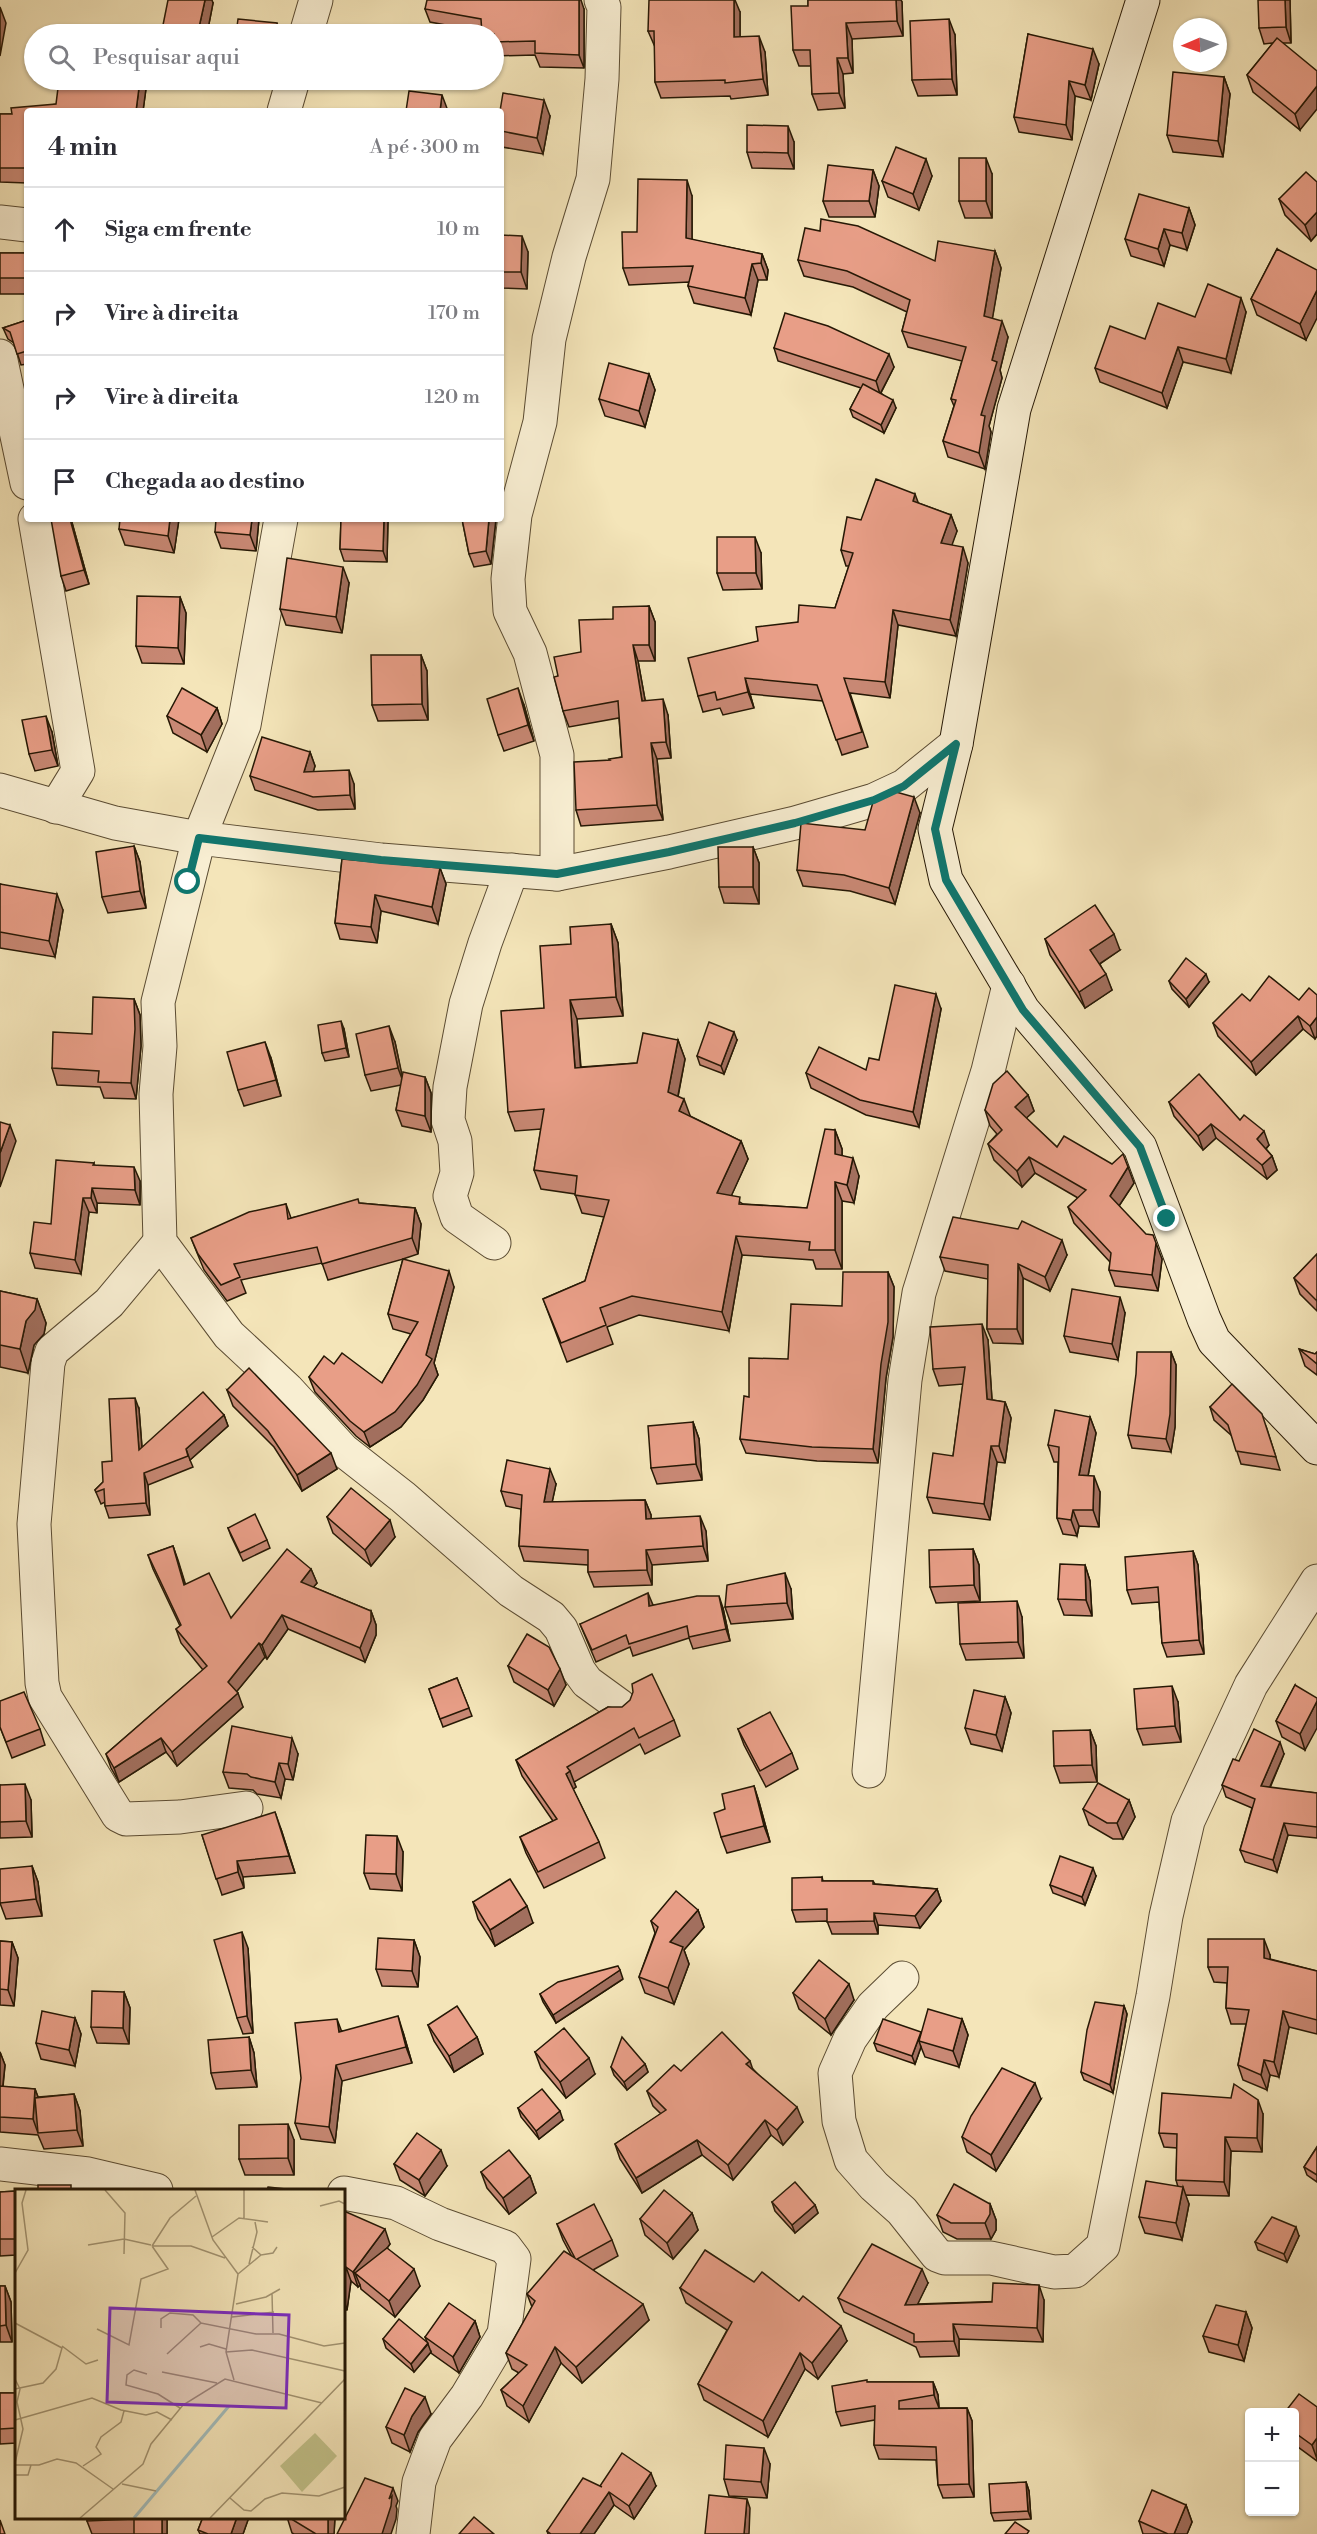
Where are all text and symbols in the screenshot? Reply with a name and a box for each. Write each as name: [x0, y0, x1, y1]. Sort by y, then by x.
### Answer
north arrow: [1173, 18, 1227, 72]
search box: [24, 24, 504, 90]
icon: search: [45, 41, 78, 74]
text: Pesquisar aqui: [93, 44, 240, 71]
text: 4 min: [48, 131, 118, 163]
text: A pé · 300 m: [370, 135, 480, 160]
icon: ahead: [48, 213, 81, 246]
text: Siga em frente: [105, 216, 252, 243]
text: 10 m: [437, 217, 480, 242]
icon: right: [48, 297, 81, 330]
text: Vire à direita: [105, 300, 239, 327]
text: 170 m: [428, 301, 480, 326]
icon: right: [48, 381, 81, 414]
text: Vire à direita: [105, 384, 239, 411]
text: 120 m: [425, 385, 480, 410]
icon: arrive: [48, 465, 81, 498]
text: Chegada ao destino: [105, 468, 305, 495]
route start: [174, 868, 200, 894]
route end: [1153, 1205, 1179, 1231]
inset map: [15, 2189, 345, 2519]
map controls: [1245, 2408, 1299, 2516]
button: +: [1245, 2408, 1299, 2462]
button: −: [1245, 2462, 1299, 2516]

